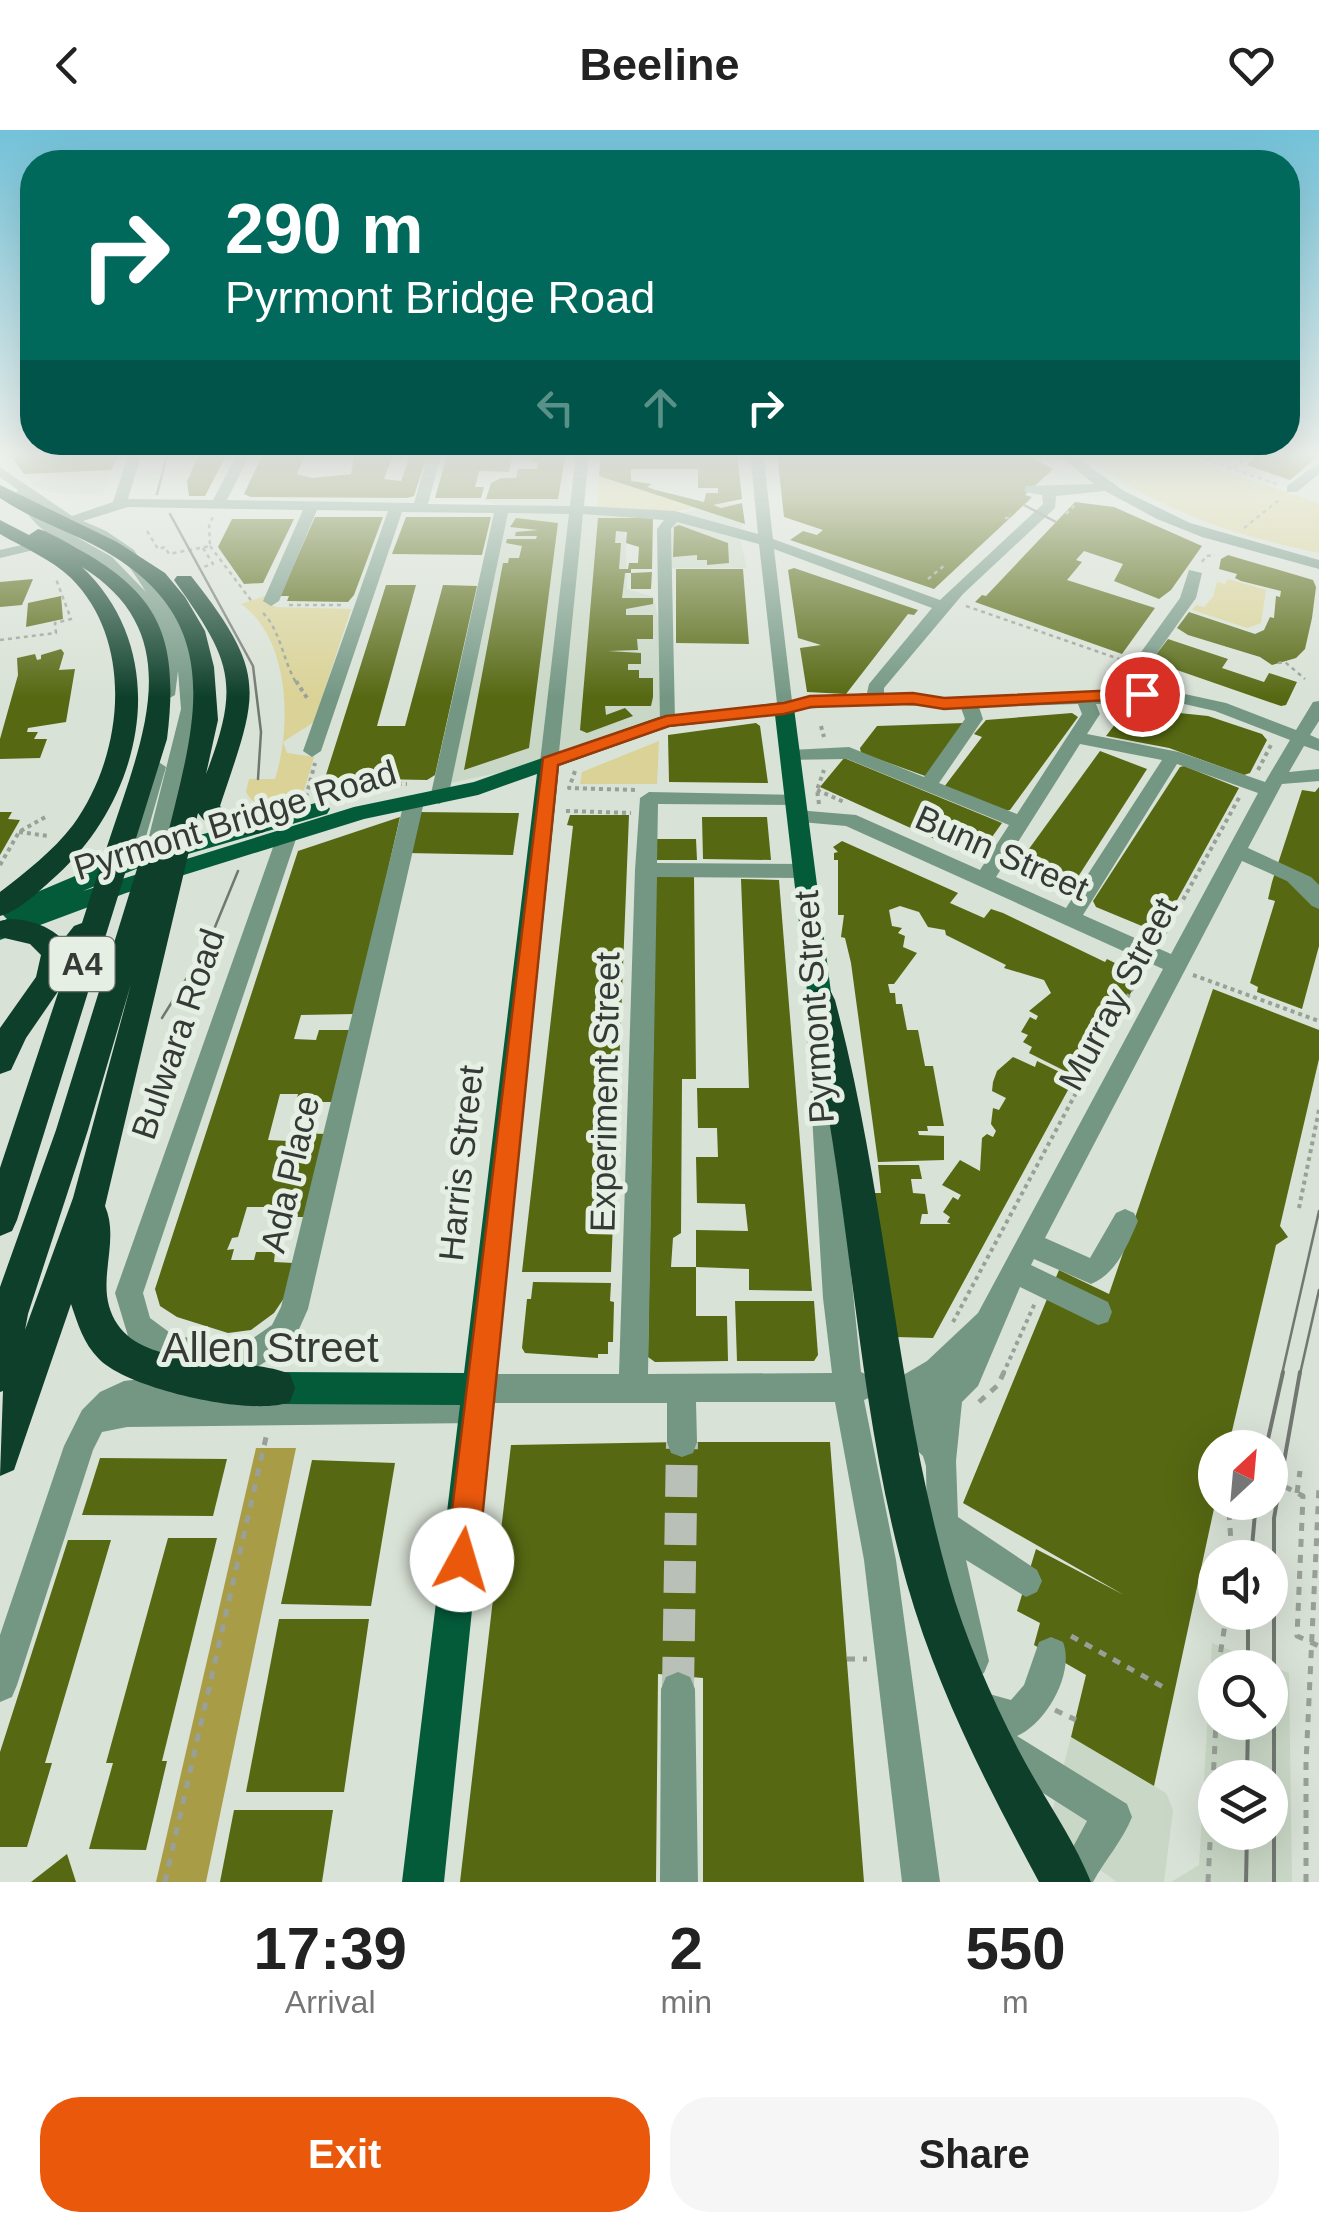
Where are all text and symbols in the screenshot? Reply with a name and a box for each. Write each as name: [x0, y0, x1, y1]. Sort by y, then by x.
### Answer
icon: back: [40, 38, 95, 93]
icon: heart: [1224, 38, 1279, 93]
text: Beeline: [579, 39, 740, 90]
icon: right: [60, 190, 190, 320]
text: 290 m: [225, 190, 423, 268]
text: Pyrmont Bridge Road: [225, 272, 655, 323]
icon: left: [528, 380, 583, 435]
icon: ahead: [633, 380, 688, 435]
icon: right: [738, 380, 793, 435]
pin: [1100, 652, 1185, 737]
icon: arrive: [1115, 667, 1170, 722]
street label: Pyrmont Bridge Road: [69, 752, 401, 887]
street label: Bunn Street: [910, 797, 1095, 908]
street label: Pyrmont Street: [786, 889, 841, 1125]
street label: Murray Street: [1051, 891, 1185, 1097]
street label: Bulwara Road: [123, 924, 232, 1144]
road number: A4: [49, 937, 114, 991]
street label: Experiment Street: [583, 951, 626, 1232]
street label: Harris Street: [431, 1063, 490, 1263]
street label: Ada Place: [253, 1092, 326, 1256]
street label: Allen Street: [161, 1324, 379, 1371]
north arrow: [1198, 1430, 1288, 1520]
map controls: [1198, 1430, 1288, 1850]
position arrow: [410, 1508, 514, 1612]
button: sound: [1198, 1540, 1288, 1630]
button: search: [1198, 1650, 1288, 1740]
button: layers: [1198, 1760, 1288, 1850]
text: 17:39: [253, 1915, 407, 1982]
text: 2: [669, 1915, 703, 1982]
text: 550: [965, 1915, 1066, 1982]
text: Arrival: [285, 1984, 376, 2020]
text: min: [660, 1984, 712, 2020]
text: m: [1002, 1984, 1029, 2020]
button: Exit: [40, 2097, 650, 2212]
button: Share: [670, 2097, 1279, 2212]

